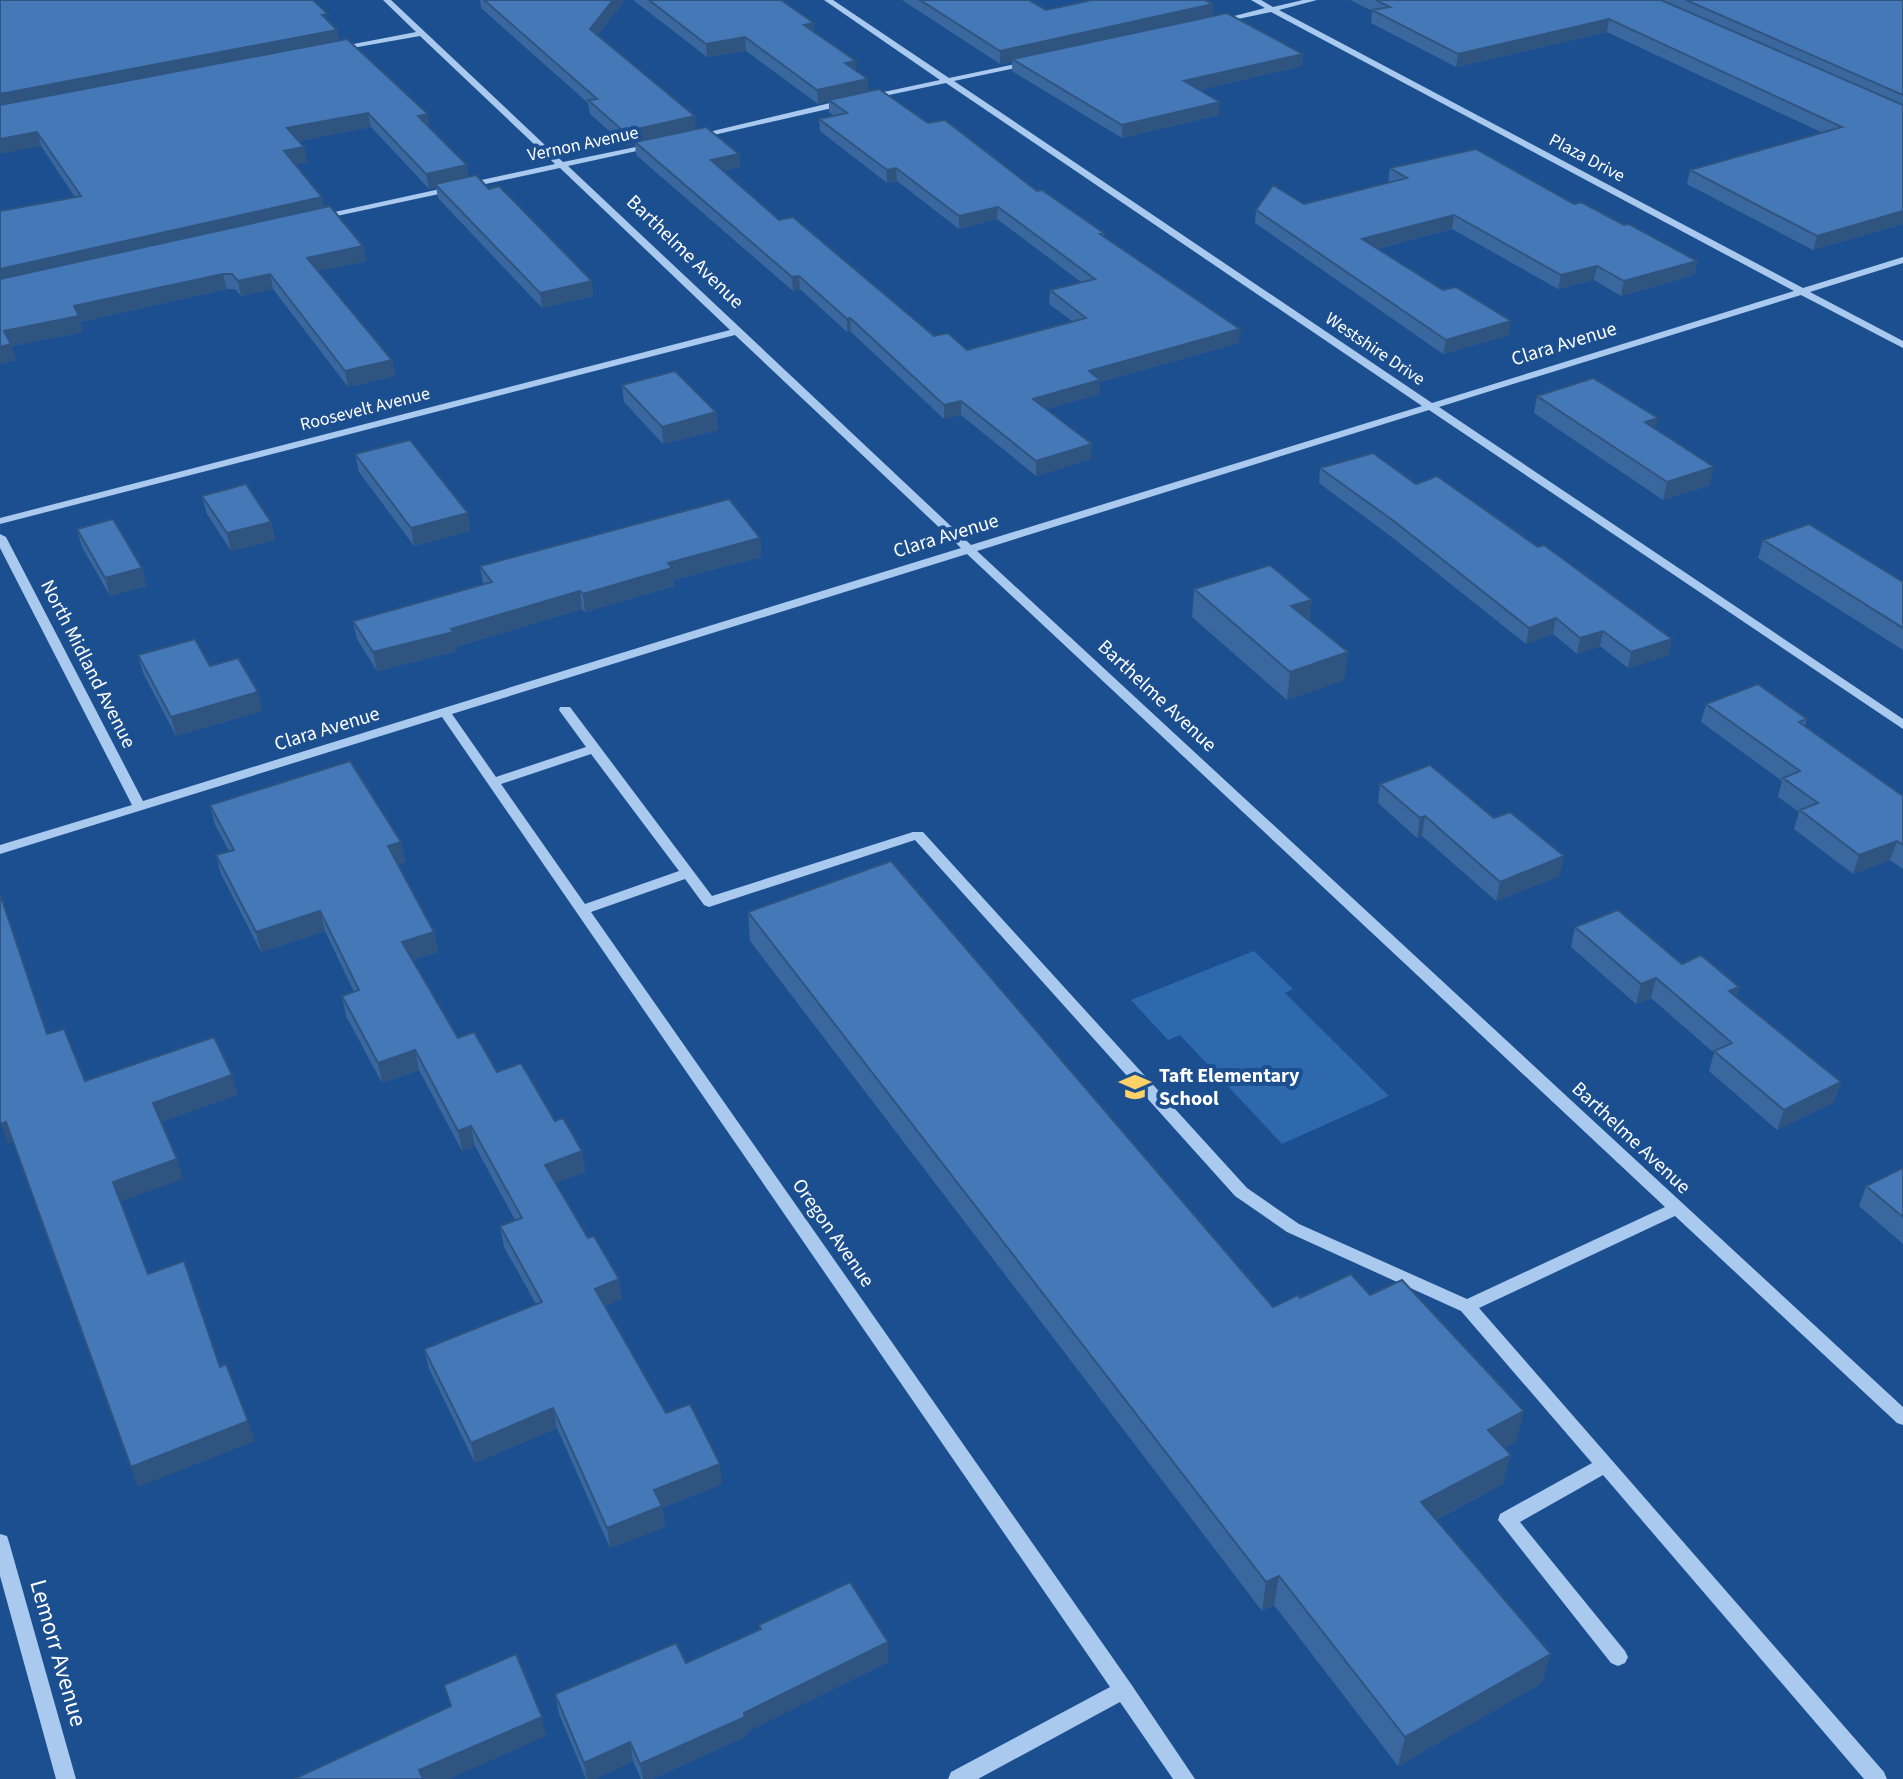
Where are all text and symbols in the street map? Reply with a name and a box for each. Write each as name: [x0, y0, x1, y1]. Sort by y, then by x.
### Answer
street label: Vernon Avenue: [525, 120, 641, 168]
street label: Plaza Drive: [1545, 128, 1629, 188]
street label: Barthelme Avenue: [620, 189, 750, 315]
street label: Westshire Drive: [1320, 306, 1430, 392]
street label: Clara Avenue: [1508, 315, 1620, 373]
street label: Roosevelt Avenue: [297, 381, 433, 437]
street label: Clara Avenue: [890, 507, 1002, 565]
street label: North Midland Avenue: [33, 575, 143, 753]
street label: Barthelme Avenue: [1091, 633, 1223, 759]
street label: Clara Avenue: [271, 700, 383, 758]
place label: Taft Elementary School: [1159, 1062, 1300, 1113]
school or university icon: Taft Elementary School: [1118, 1070, 1152, 1104]
street label: Barthelme Avenue: [1565, 1075, 1697, 1201]
street label: Oregon Avenue: [785, 1173, 881, 1293]
street label: Lemorr Avenue: [20, 1575, 96, 1731]

